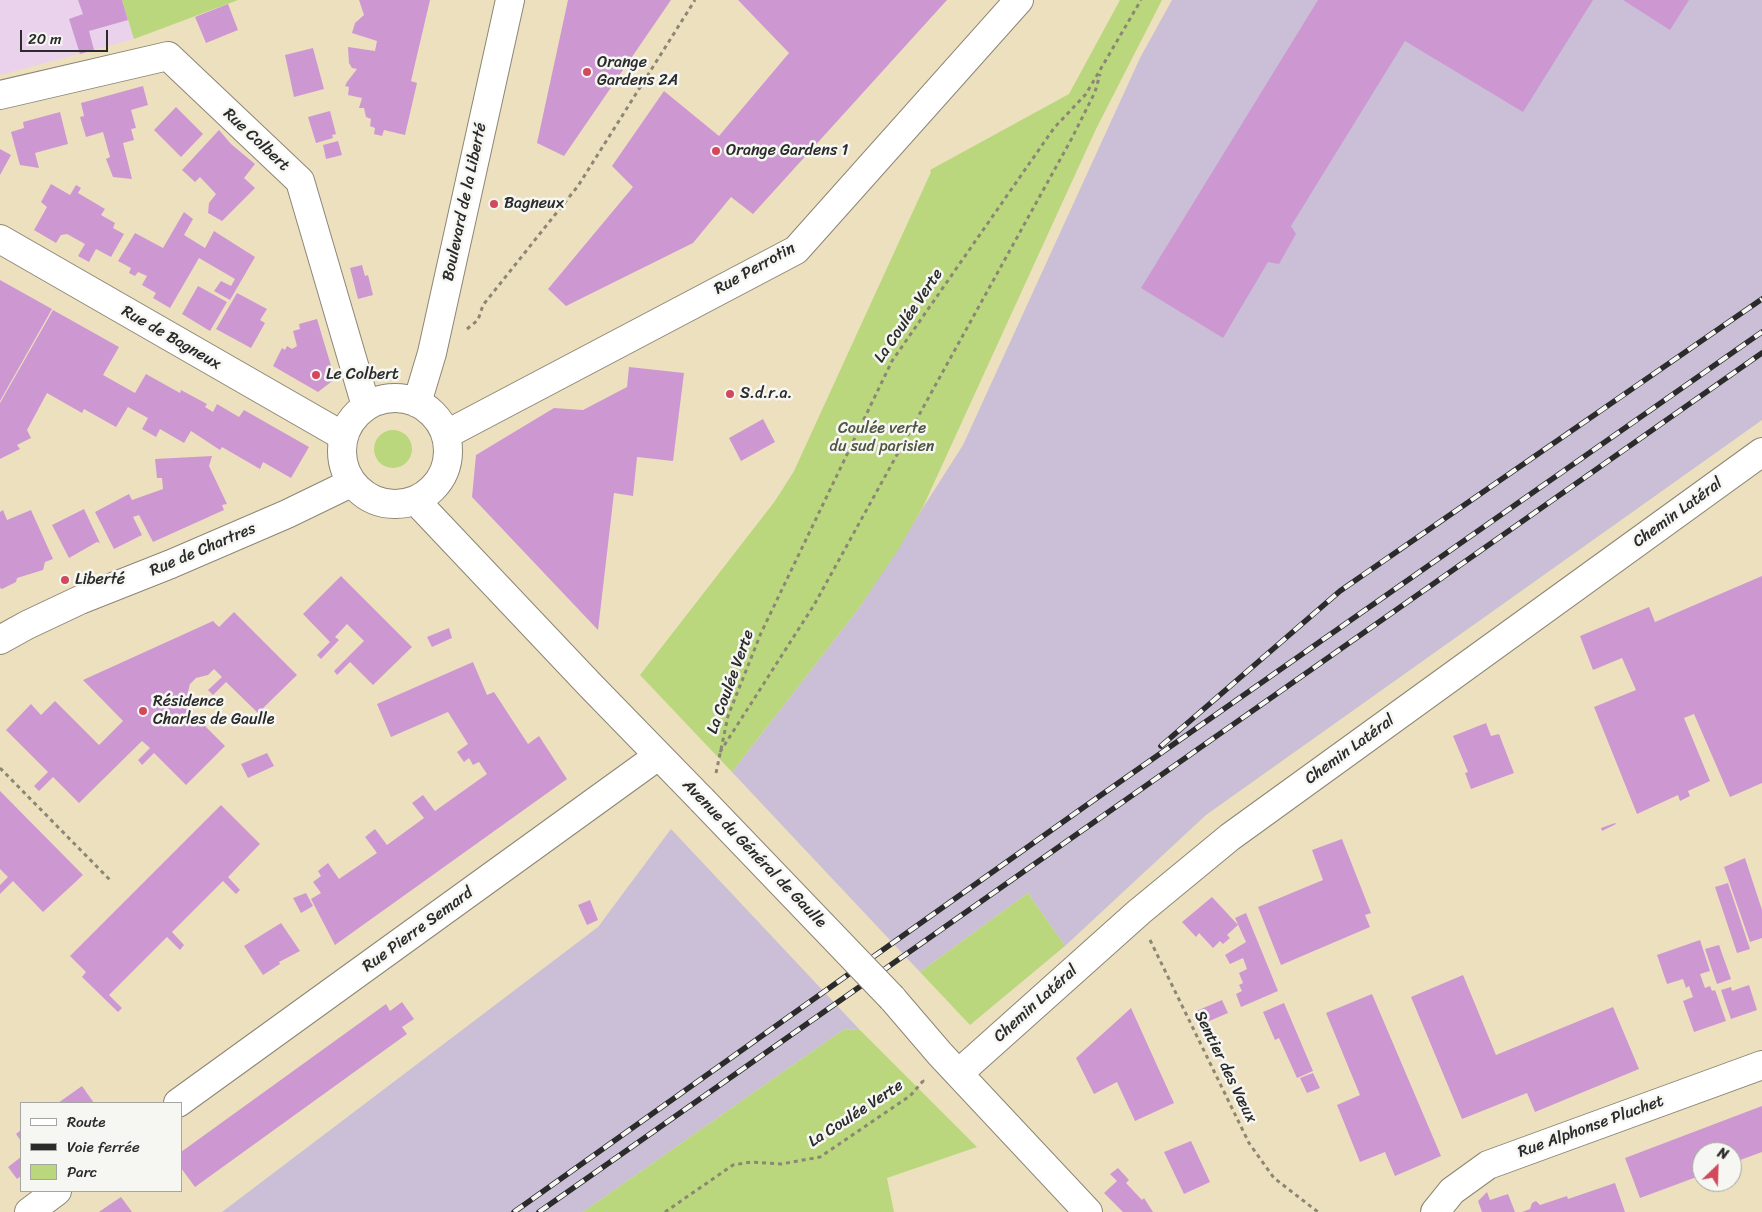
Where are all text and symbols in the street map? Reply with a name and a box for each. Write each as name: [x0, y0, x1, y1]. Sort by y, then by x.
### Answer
scale bar: [22, 20, 110, 52]
text: 20 m: [28, 26, 62, 52]
place label: Orange Gardens 2A: [597, 53, 678, 91]
marker: Orange Gardens 2A: [581, 66, 593, 78]
street label: Rue Colbert: [219, 104, 293, 176]
street label: Boulevard de la Liberté: [439, 121, 491, 283]
place label: Orange Gardens 1: [726, 141, 848, 161]
marker: Orange Gardens 1: [710, 145, 722, 157]
place label: Bagneux: [504, 194, 564, 214]
marker: Bagneux: [488, 198, 500, 210]
street label: Rue Perrotin: [711, 239, 799, 299]
street label: La Coulée Verte: [871, 265, 947, 367]
street label: Rue de Bagneux: [118, 302, 224, 374]
place label: Le Colbert: [326, 365, 399, 385]
marker: Le Colbert: [310, 369, 322, 381]
place label: S.d.r.a.: [740, 384, 792, 404]
marker: S.d.r.a.: [724, 388, 736, 400]
park label: Coulée verte du sud parisien: [830, 419, 934, 457]
street label: Chemin Latéral: [1630, 474, 1726, 552]
street label: Rue de Chartres: [147, 519, 259, 581]
place label: Liberté: [75, 570, 125, 590]
marker: Liberté: [59, 574, 71, 586]
street label: La Coulée Verte: [703, 627, 759, 737]
place label: Résidence Charles de Gaulle: [153, 692, 274, 730]
marker: Résidence Charles de Gaulle: [137, 705, 149, 717]
street label: Chemin Latéral: [1302, 711, 1398, 789]
street label: Avenue du Général de Gaulle: [678, 776, 830, 932]
street label: Rue Pierre Semard: [359, 884, 477, 976]
street label: Chemin Latéral: [990, 961, 1082, 1047]
street label: Sentier des Vœux: [1189, 1008, 1261, 1126]
street label: La Coulée Verte: [805, 1076, 907, 1152]
street label: Rue Alphonse Pluchet: [1516, 1092, 1666, 1162]
legend: [20, 1102, 182, 1192]
text: Route: [67, 1109, 106, 1135]
text: Voie ferrée: [67, 1134, 140, 1160]
text: N: [1713, 1140, 1732, 1167]
north arrow: [1692, 1142, 1742, 1192]
text: Parc: [67, 1159, 97, 1185]

